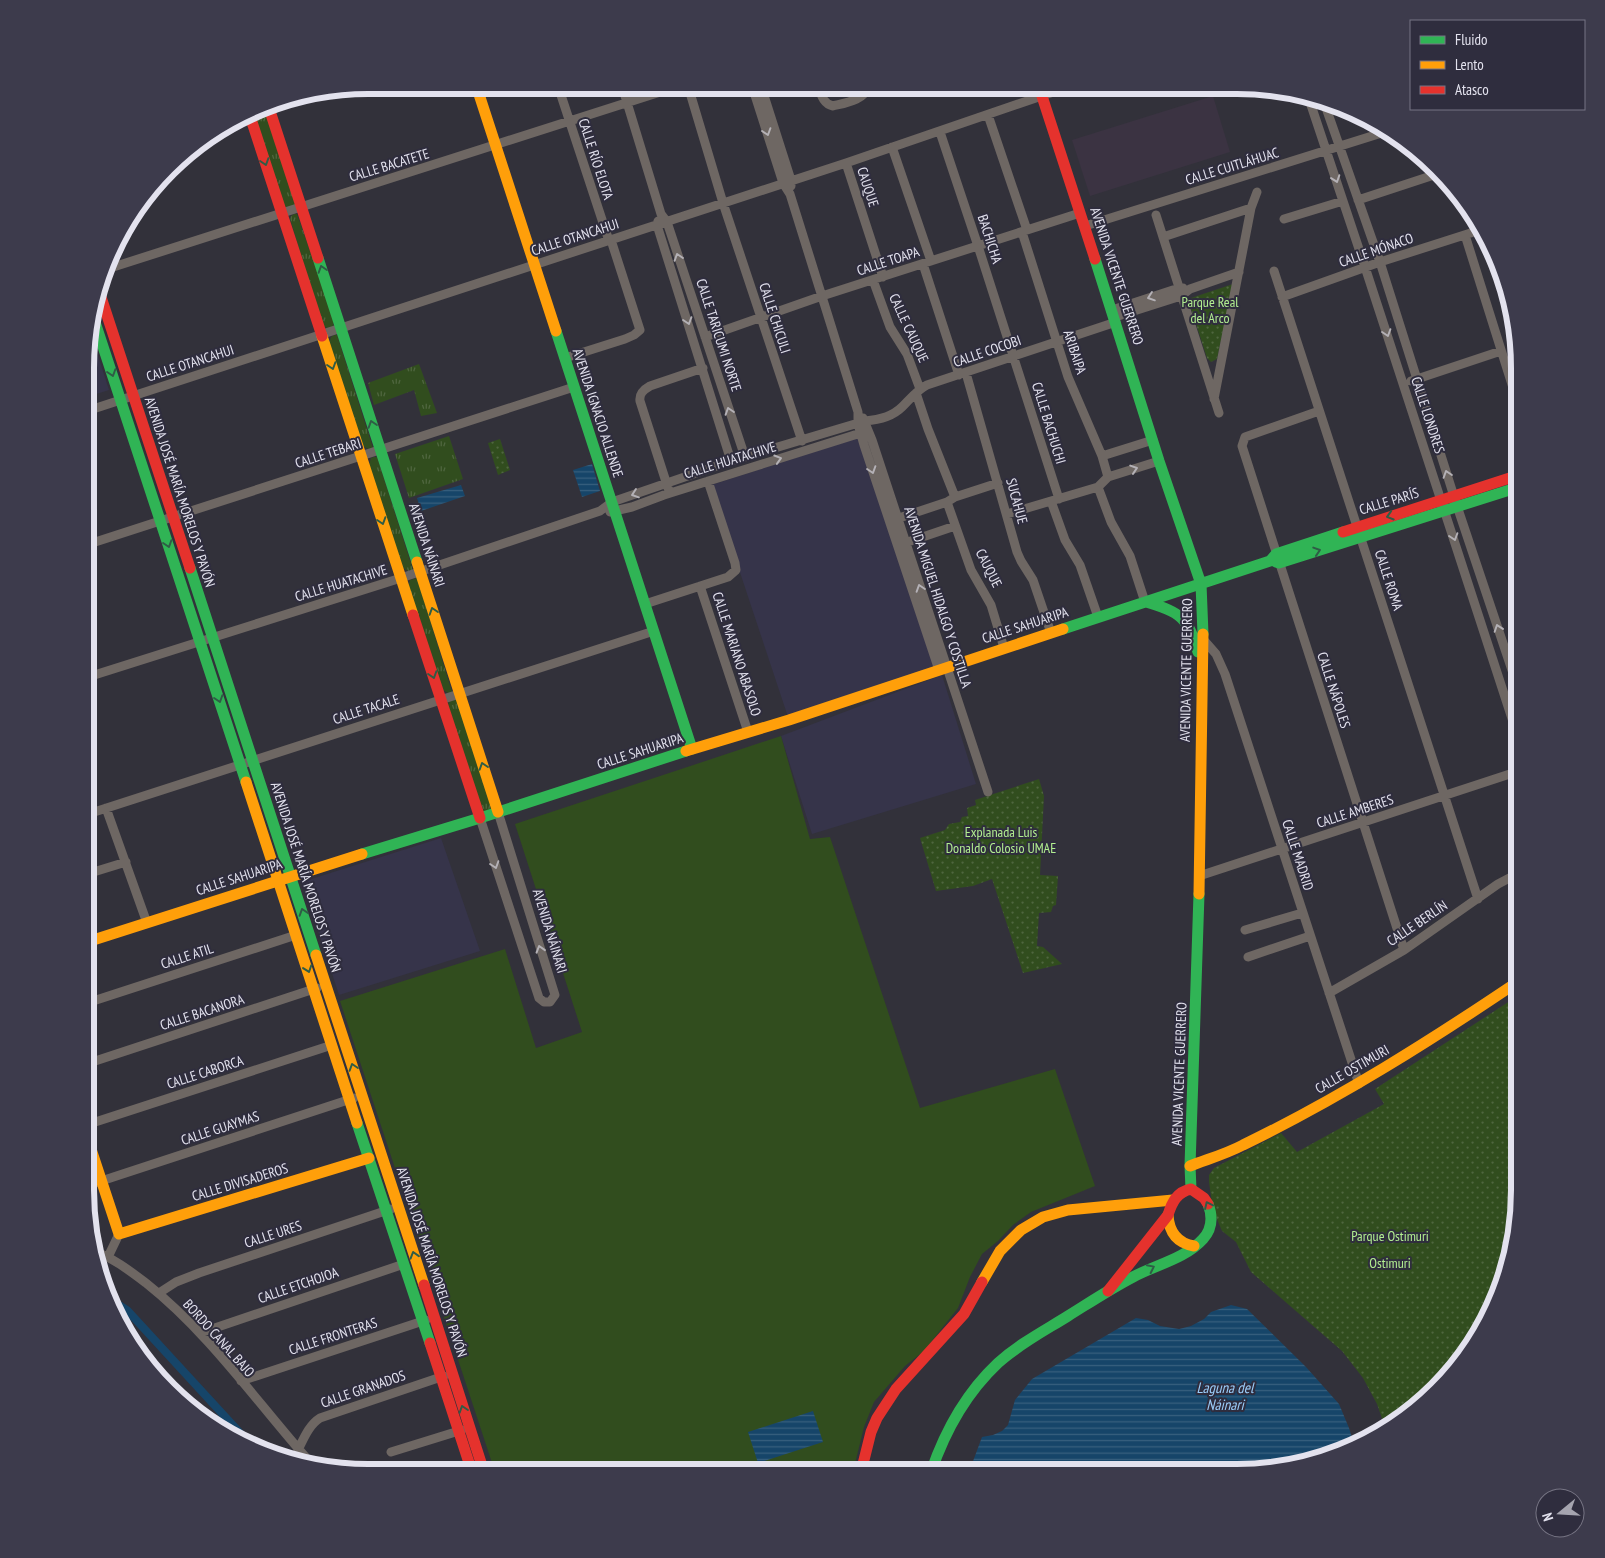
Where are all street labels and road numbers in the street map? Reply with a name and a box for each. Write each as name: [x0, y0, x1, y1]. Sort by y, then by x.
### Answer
street label: CALLE RÍO ELOTA: [574, 116, 618, 202]
street label: CALLE CUITLÁHUAC: [1183, 143, 1281, 189]
street label: CALLE BACATETE: [347, 144, 431, 186]
street label: CAUQUE: [853, 165, 883, 209]
street label: AVENIDA VICENTE GUERRERO: [1086, 205, 1148, 347]
street label: BACHICHA: [974, 212, 1006, 266]
street label: CALLE OTANCAHUI: [529, 214, 621, 260]
street label: CALLE MÓNACO: [1336, 229, 1416, 271]
street label: CALLE TOAPA: [854, 242, 922, 280]
street label: CALLE TARICUMI NORTE: [692, 276, 746, 394]
street label: CALLE CHICULI: [755, 280, 795, 356]
street label: CALLE CAUQUE: [885, 291, 933, 365]
street label: ARIBAIPA: [1059, 328, 1091, 377]
street label: CALLE COCOBI: [951, 331, 1023, 371]
street label: CALLE OTANCAHUI: [144, 340, 236, 386]
street label: AVENIDA IGNACIO ALLENDE: [569, 346, 627, 480]
street label: CALLE LONDRES: [1407, 374, 1449, 456]
street label: CALLE BACHUCHI: [1028, 380, 1070, 466]
street label: AVENIDA JOSÉ MARÍA MORELOS Y PAVÓN: [141, 395, 219, 589]
street label: CALLE TEBARI: [293, 434, 363, 472]
street label: CALLE HUATACHIVE: [682, 437, 778, 483]
street label: SUCAHUE: [1002, 476, 1032, 526]
street label: CALLE PARÍS: [1357, 483, 1421, 519]
street label: AVENIDA NÁINARI: [405, 501, 449, 589]
street label: AVENIDA MIGUEL HIDALGO Y COSTILLA: [900, 504, 976, 690]
street label: CAUQUE: [972, 546, 1006, 590]
street label: CALLE ROMA: [1371, 547, 1407, 613]
street label: CALLE HUATACHIVE: [293, 560, 389, 606]
street label: CALLE MARIANO ABASOLO: [708, 590, 766, 719]
street label: AVENIDA VICENTE GUERRERO: [1176, 598, 1196, 742]
street label: CALLE SAHUARIPA: [980, 602, 1071, 647]
street label: CALLE NÁPOLES: [1313, 650, 1355, 730]
street label: CALLE TACALE: [330, 690, 402, 728]
street label: CALLE SAHUARIPA: [595, 728, 686, 773]
street label: AVENIDA JOSÉ MARÍA MORELOS Y PAVÓN: [267, 780, 345, 974]
street label: CALLE AMBERES: [1314, 790, 1396, 832]
street label: CALLE MADRID: [1278, 817, 1318, 893]
street label: CALLE SAHUARIPA: [194, 854, 285, 899]
street label: AVENIDA NÁINARI: [529, 887, 571, 975]
street label: CALLE BERLÍN: [1383, 896, 1451, 950]
street label: CALLE ATIL: [158, 939, 216, 973]
street label: CALLE BACANORA: [158, 990, 247, 1034]
street label: AVENIDA VICENTE GUERRERO: [1167, 1002, 1191, 1146]
street label: CALLE OSTIMURI: [1312, 1041, 1392, 1097]
street label: CALLE CABORCA: [165, 1051, 246, 1093]
street label: CALLE GUAYMAS: [179, 1107, 261, 1149]
street label: CALLE DIVISADEROS: [190, 1159, 290, 1205]
street label: AVENIDA JOSÉ MARÍA MORELOS Y PAVÓN: [393, 1165, 471, 1359]
street label: CALLE URES: [242, 1216, 304, 1252]
street label: CALLE ETCHOJOA: [255, 1263, 341, 1307]
street label: BORDO CANAL BAJO: [179, 1295, 259, 1381]
street label: CALLE FRONTERAS: [287, 1313, 379, 1359]
street label: CALLE GRANADOS: [318, 1366, 408, 1412]

